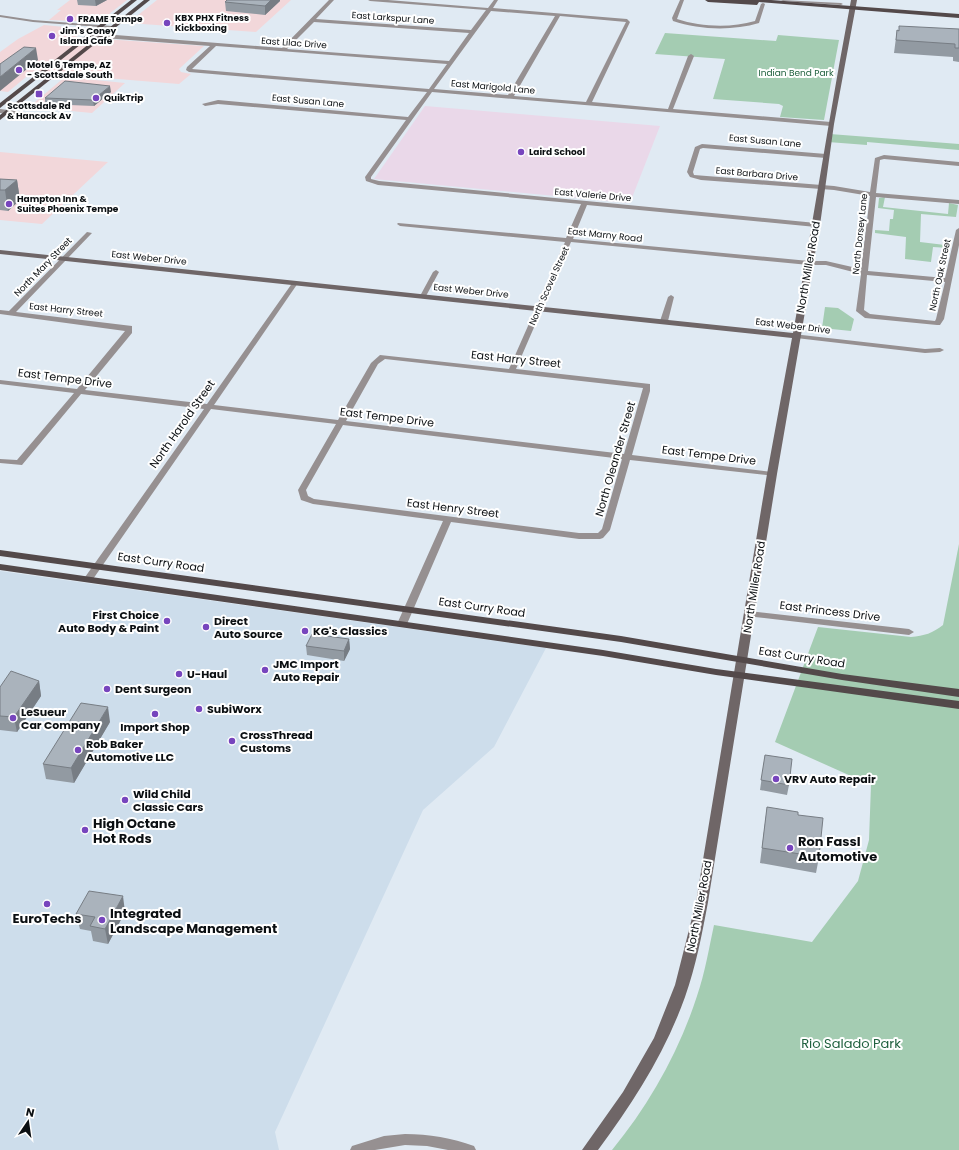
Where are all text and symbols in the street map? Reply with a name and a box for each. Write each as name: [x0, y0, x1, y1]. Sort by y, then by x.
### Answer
street label: East Larkspur Lane: [351, 9, 435, 27]
place label: KBX PHX Fitness Kickboxing: [175, 12, 249, 34]
place label: FRAME Tempe: [78, 13, 143, 25]
marker: FRAME Tempe: [65, 14, 75, 24]
marker: KBX PHX Fitness Kickboxing: [162, 18, 172, 28]
place label: Jim's Coney Island Cafe: [60, 25, 117, 47]
marker: Jim's Coney Island Cafe: [47, 31, 57, 41]
street label: East Lilac Drive: [261, 35, 328, 51]
place label: Motel 6 Tempe, AZ - Scottsdale South: [27, 59, 113, 81]
marker: Motel 6 Tempe, AZ - Scottsdale South: [14, 65, 24, 75]
park label: Indian Bend Park: [758, 67, 834, 79]
street label: East Marigold Lane: [450, 77, 536, 97]
marker: Scottsdale Rd & Hancock Av: [34, 89, 44, 99]
place label: QuikTrip: [104, 92, 143, 104]
street label: East Susan Lane: [271, 92, 345, 110]
marker: QuikTrip: [91, 93, 101, 103]
place label: Scottsdale Rd & Hancock Av: [7, 100, 71, 122]
street label: East Susan Lane: [728, 132, 802, 150]
place label: Laird School: [529, 146, 585, 158]
marker: Laird School: [516, 147, 526, 157]
street label: East Barbara Drive: [715, 164, 799, 184]
street label: East Valerie Drive: [554, 186, 632, 204]
street label: North Dorsey Lane: [850, 192, 870, 275]
place label: Hampton Inn & Suites Phoenix Tempe: [17, 193, 119, 215]
marker: Hampton Inn & Suites Phoenix Tempe: [4, 199, 14, 209]
street label: North Miller Road: [792, 220, 824, 314]
street label: East Marny Road: [567, 225, 643, 245]
street label: North Mary Street: [12, 235, 74, 299]
street label: North Oak Street: [926, 238, 954, 312]
street label: North Scovel Street: [526, 245, 572, 327]
street label: East Weber Drive: [111, 248, 188, 268]
street label: East Weber Drive: [433, 281, 510, 301]
street label: East Harry Street: [29, 300, 103, 320]
street label: East Weber Drive: [755, 315, 832, 337]
street label: East Harry Street: [470, 346, 562, 372]
street label: East Tempe Drive: [17, 364, 113, 392]
street label: North Harold Street: [146, 377, 218, 471]
street label: North Oleander Street: [591, 400, 639, 518]
street label: East Tempe Drive: [339, 403, 435, 431]
street label: East Tempe Drive: [661, 441, 757, 469]
street label: East Henry Street: [406, 494, 500, 522]
street label: North Miller Road: [739, 540, 769, 634]
street label: East Curry Road: [117, 548, 205, 576]
street label: East Curry Road: [438, 593, 526, 621]
street label: East Princess Drive: [779, 597, 882, 625]
place label: First Choice Auto Body & Paint: [58, 607, 160, 636]
place label: Direct Auto Source: [214, 613, 283, 642]
marker: First Choice Auto Body & Paint: [162, 616, 172, 626]
marker: Direct Auto Source: [201, 622, 211, 632]
place label: KG's Classics: [313, 623, 387, 639]
marker: KG's Classics: [300, 626, 310, 636]
street label: East Curry Road: [758, 642, 846, 672]
place label: JMC Import Auto Repair: [273, 656, 339, 685]
marker: JMC Import Auto Repair: [260, 665, 270, 675]
place label: U-Haul: [187, 666, 227, 682]
marker: U-Haul: [174, 669, 184, 679]
place label: Dent Surgeon: [115, 681, 192, 697]
marker: Dent Surgeon: [102, 684, 112, 694]
place label: SubiWorx: [207, 701, 262, 717]
place label: LeSueur Car Company: [21, 704, 100, 733]
marker: SubiWorx: [194, 704, 204, 714]
marker: Import Shop: [150, 709, 160, 719]
marker: LeSueur Car Company: [8, 713, 18, 723]
place label: Import Shop: [120, 719, 190, 735]
place label: CrossThread Customs: [240, 727, 313, 756]
place label: Rob Baker Automotive LLC: [86, 736, 174, 765]
marker: CrossThread Customs: [227, 736, 237, 746]
marker: Rob Baker Automotive LLC: [73, 745, 83, 755]
place label: VRV Auto Repair: [784, 771, 876, 787]
marker: VRV Auto Repair: [771, 774, 781, 784]
place label: Wild Child Classic Cars: [133, 786, 203, 815]
marker: Wild Child Classic Cars: [120, 795, 130, 805]
place label: High Octane Hot Rods: [93, 814, 176, 848]
marker: High Octane Hot Rods: [80, 825, 90, 835]
place label: Ron Fassl Automotive: [798, 832, 877, 866]
marker: Ron Fassl Automotive: [785, 843, 795, 853]
street label: North Miller Road: [682, 859, 716, 953]
marker: EuroTechs: [42, 899, 52, 909]
place label: Integrated Landscape Management: [110, 904, 277, 938]
place label: EuroTechs: [12, 909, 82, 928]
marker: Integrated Landscape Management: [97, 915, 107, 925]
park label: Rio Salado Park: [801, 1034, 901, 1053]
north arrow: [8, 1102, 48, 1142]
text: N: [24, 1104, 36, 1121]

